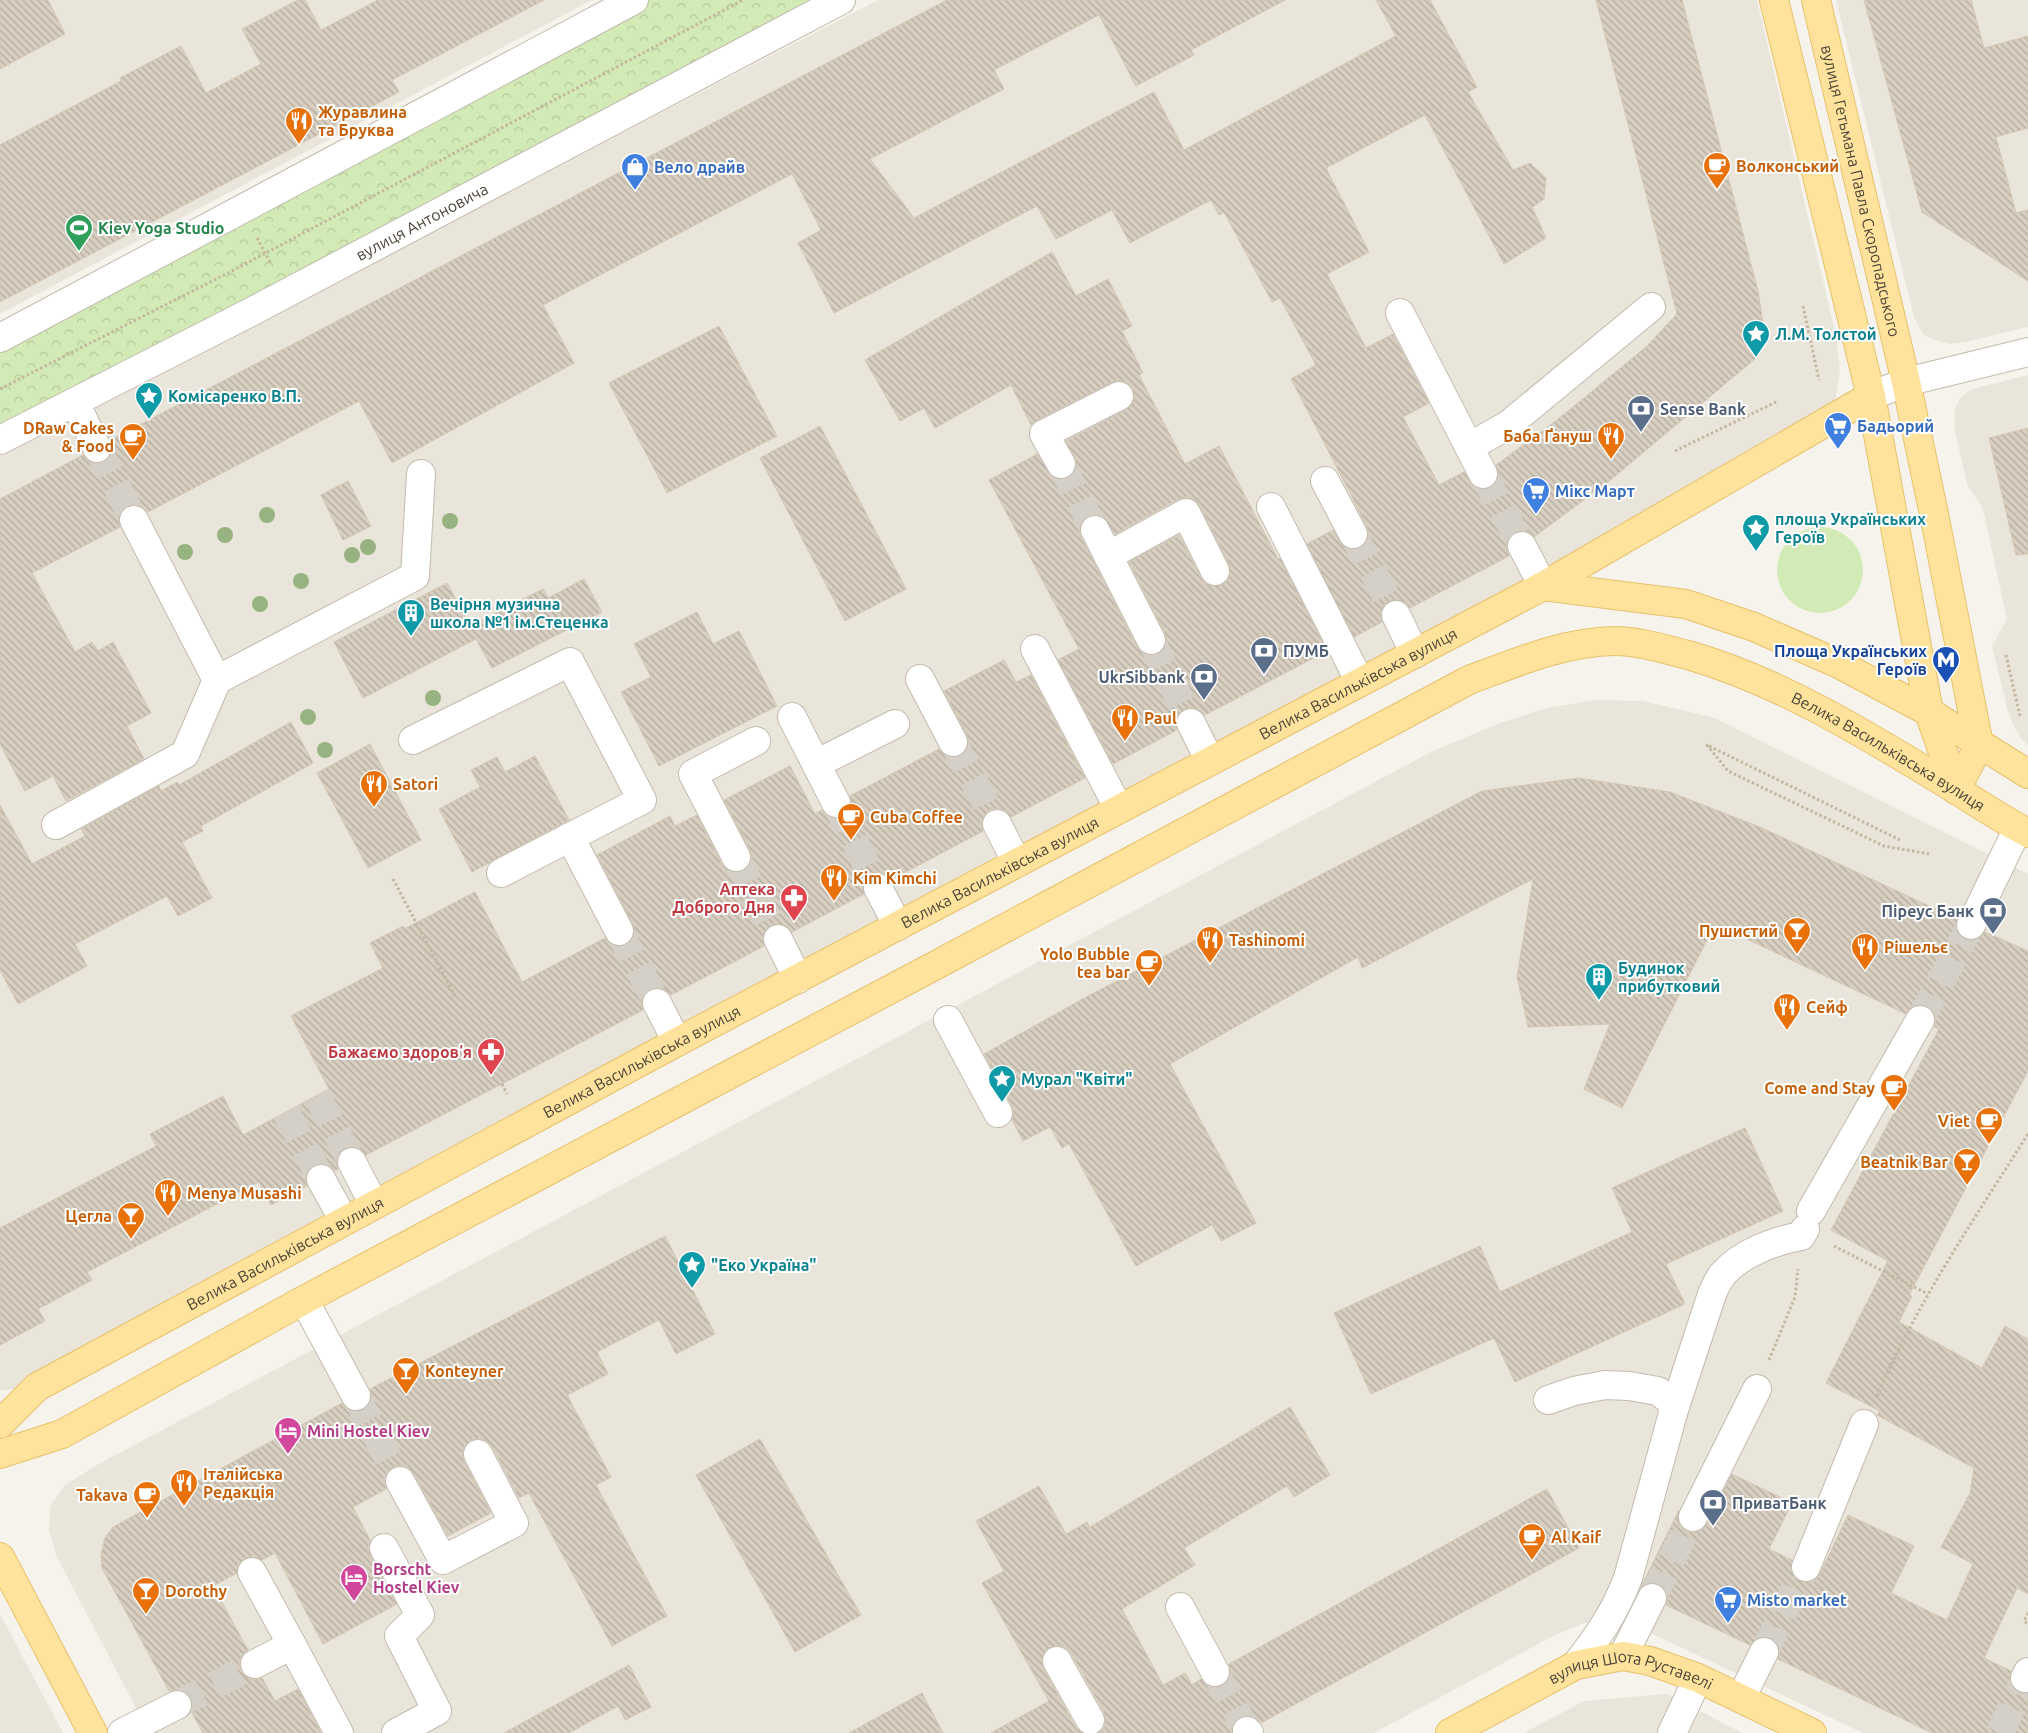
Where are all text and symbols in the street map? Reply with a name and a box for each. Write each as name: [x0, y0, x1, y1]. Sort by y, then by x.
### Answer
street label: вулиця Гетьмана Павла Скоропадського: [1818, 43, 1904, 339]
place label: Журавлина та Бруква: [318, 103, 407, 139]
restaurant icon: Журавлина та Бруква: [284, 106, 314, 145]
cafe icon: Волконський: [1702, 151, 1732, 190]
shop icon: Вело драйв: [620, 152, 650, 191]
place label: Волконський: [1736, 157, 1839, 175]
place label: Вело драйв: [654, 158, 745, 176]
street label: вулиця Антоновича: [353, 179, 491, 264]
sports icon: Kiev Yoga Studio: [64, 213, 94, 252]
place label: Kiev Yoga Studio: [98, 219, 224, 237]
place icon: Л.М. Толстой: [1741, 319, 1771, 358]
place label: Л.М. Толстой: [1775, 325, 1877, 343]
place icon: Комісаренко В.П.: [134, 381, 164, 420]
place label: Комісаренко В.П.: [168, 387, 301, 405]
bank icon: Sense Bank: [1626, 394, 1656, 433]
place label: Sense Bank: [1660, 400, 1746, 418]
supermarket icon: Бадьорий: [1823, 411, 1853, 450]
place label: Бадьорий: [1857, 417, 1934, 435]
place label: DRaw Cakes & Food: [23, 419, 114, 455]
restaurant icon: Баба Ґануш: [1596, 421, 1626, 460]
cafe icon: DRaw Cakes & Food: [118, 422, 148, 461]
place label: Баба Ґануш: [1503, 427, 1592, 445]
supermarket icon: Мікс Март: [1521, 476, 1551, 515]
place label: Мікс Март: [1555, 482, 1635, 500]
place label: площа Українських Героїв: [1775, 510, 1926, 546]
place icon: площа Українських Героїв: [1741, 513, 1771, 552]
place label: Вечірня музична школа №1 ім.Стеценка: [430, 595, 609, 631]
building icon: Вечірня музична школа №1 ім.Стеценка: [396, 598, 426, 637]
street label: Велика Васильківська вулиця: [1256, 624, 1460, 743]
bank icon: ПУМБ: [1249, 636, 1279, 675]
place label: ПУМБ: [1283, 642, 1329, 660]
place label: Площа Українських Героїв: [1774, 642, 1927, 678]
metro station icon: Площа Українських Героїв: [1931, 645, 1961, 684]
bank icon: UkrSibbank: [1189, 662, 1219, 701]
place label: UkrSibbank: [1099, 668, 1185, 686]
street label: Велика Васильківська вулиця: [1789, 688, 1988, 815]
restaurant icon: Paul: [1110, 703, 1140, 742]
place label: Paul: [1144, 709, 1177, 727]
restaurant icon: Satori: [359, 769, 389, 808]
place label: Satori: [393, 775, 438, 793]
cafe icon: Cuba Coffee: [836, 802, 866, 841]
place label: Cuba Coffee: [870, 808, 963, 826]
street label: Велика Васильківська вулиця: [898, 813, 1102, 932]
restaurant icon: Kim Kimchi: [819, 863, 849, 902]
place label: Kim Kimchi: [853, 869, 937, 887]
place label: Аптека Доброго Дня: [672, 880, 775, 916]
pharmacy icon: Аптека Доброго Дня: [779, 883, 809, 922]
bank icon: Піреус Банк: [1978, 896, 2008, 935]
place label: Піреус Банк: [1882, 902, 1974, 920]
bar icon: Пушистий: [1782, 916, 1812, 955]
place label: Пушистий: [1699, 922, 1778, 940]
restaurant icon: Tashinomi: [1195, 925, 1225, 964]
place label: Tashinomi: [1229, 931, 1305, 949]
restaurant icon: Рішельє: [1850, 932, 1880, 971]
place label: Рішельє: [1884, 938, 1948, 956]
place label: Yolo Bubble tea bar: [1040, 945, 1130, 981]
cafe icon: Yolo Bubble tea bar: [1134, 948, 1164, 987]
place label: Будинок прибутковий: [1618, 959, 1720, 995]
building icon: Будинок прибутковий: [1584, 962, 1614, 1001]
restaurant icon: Сейф: [1772, 992, 1802, 1031]
place label: Сейф: [1806, 998, 1848, 1016]
street label: Велика Васильківська вулиця: [540, 1001, 743, 1122]
pharmacy icon: Бажаємо здоровʼя: [476, 1037, 506, 1076]
place label: Бажаємо здоровʼя: [328, 1043, 472, 1061]
place icon: Мурал "Квіти": [987, 1064, 1017, 1103]
place label: Мурал "Квіти": [1021, 1070, 1132, 1088]
cafe icon: Come and Stay: [1879, 1073, 1909, 1112]
place label: Come and Stay: [1764, 1079, 1875, 1097]
cafe icon: Viet: [1974, 1106, 2004, 1145]
place label: Viet: [1938, 1112, 1970, 1130]
bar icon: Beatnik Bar: [1952, 1147, 1982, 1186]
place label: Beatnik Bar: [1860, 1153, 1948, 1171]
restaurant icon: Menya Musashi: [153, 1178, 183, 1217]
place label: Menya Musashi: [187, 1184, 302, 1202]
street label: Велика Васильківська вулиця: [183, 1193, 386, 1314]
bar icon: Цегла: [116, 1201, 146, 1240]
place label: Цегла: [65, 1207, 112, 1225]
place icon: "Еко Україна": [677, 1250, 707, 1289]
place label: "Еко Україна": [711, 1256, 816, 1274]
bar icon: Konteyner: [391, 1356, 421, 1395]
place label: Konteyner: [425, 1362, 504, 1380]
hotel icon: Mini Hostel Kiev: [273, 1416, 303, 1455]
place label: Mini Hostel Kiev: [307, 1422, 430, 1440]
place label: Італійська Редакція: [203, 1465, 283, 1501]
restaurant icon: Італійська Редакція: [169, 1468, 199, 1507]
cafe icon: Takava: [132, 1480, 162, 1519]
place label: Takava: [76, 1486, 128, 1504]
bank icon: ПриватБанк: [1698, 1488, 1728, 1527]
place label: ПриватБанк: [1732, 1494, 1827, 1512]
cafe icon: Al Kaif: [1517, 1522, 1547, 1561]
place label: Al Kaif: [1551, 1528, 1602, 1546]
place label: Borscht Hostel Kiev: [373, 1560, 460, 1596]
hotel icon: Borscht Hostel Kiev: [339, 1563, 369, 1602]
bar icon: Dorothy: [131, 1576, 161, 1615]
place label: Dorothy: [165, 1582, 227, 1600]
supermarket icon: Misto market: [1713, 1585, 1743, 1624]
place label: Misto market: [1747, 1591, 1847, 1609]
text: вулиця Шота Руставелі: [1545, 1646, 1716, 1693]
street label: вулиця Шота Руставелі: [1544, 1675, 1716, 1697]

